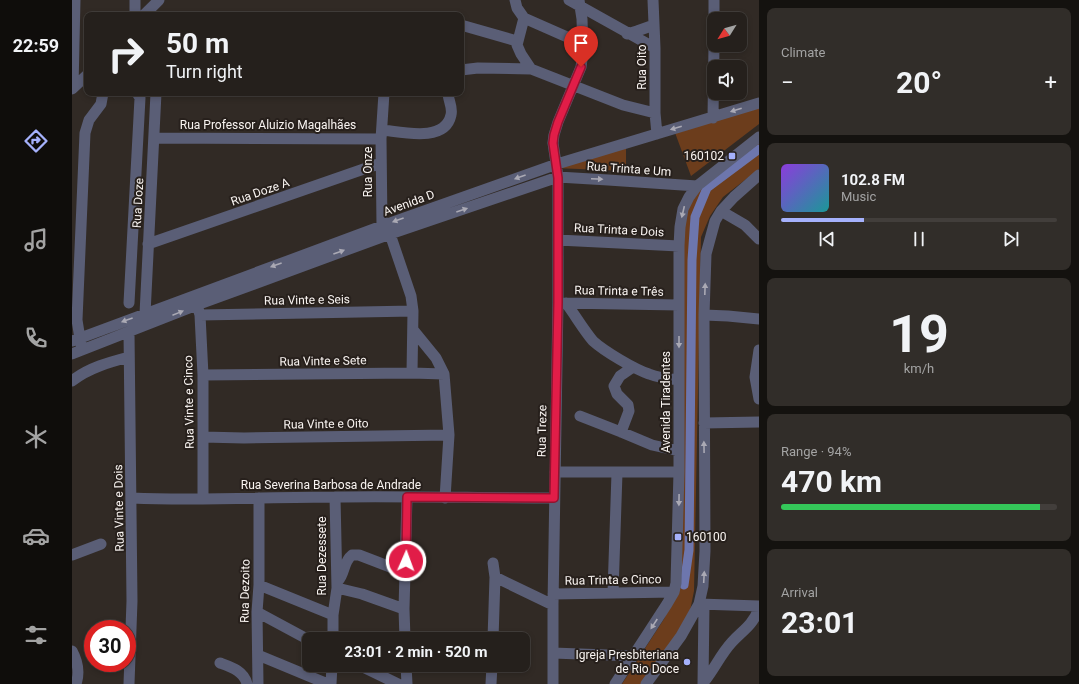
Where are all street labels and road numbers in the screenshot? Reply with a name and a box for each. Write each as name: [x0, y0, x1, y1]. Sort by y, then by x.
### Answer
street label: Rua Oito: [635, 44, 649, 90]
street label: Rua Professor Aluizio Magalhães: [180, 118, 356, 132]
street label: Rua Onze: [361, 147, 375, 197]
street label: Rua Trinta e Um: [586, 159, 672, 179]
street label: Rua Doze A: [229, 175, 291, 209]
street label: Rua Doze: [130, 177, 146, 229]
street label: Avenida D: [382, 187, 437, 219]
street label: Rua Trinta e Dois: [574, 221, 664, 239]
street label: Rua Trinta e Três: [574, 283, 664, 299]
street label: Rua Vinte e Seis: [264, 292, 350, 308]
street label: Avenida Tiradentes: [659, 351, 673, 453]
street label: Rua Vinte e Sete: [279, 353, 367, 369]
street label: Rua Vinte e Cinco: [181, 355, 197, 449]
street label: Rua Treze: [535, 405, 549, 457]
street label: Rua Vinte e Oito: [283, 416, 369, 432]
street label: Rua Vinte e Dois: [111, 464, 127, 552]
street label: Rua Severina Barbosa de Andrade: [241, 478, 421, 492]
street label: Rua Dezessete: [315, 516, 329, 596]
street label: Rua Dezoito: [237, 559, 253, 623]
street label: Rua Trinta e Cinco: [564, 572, 662, 588]

